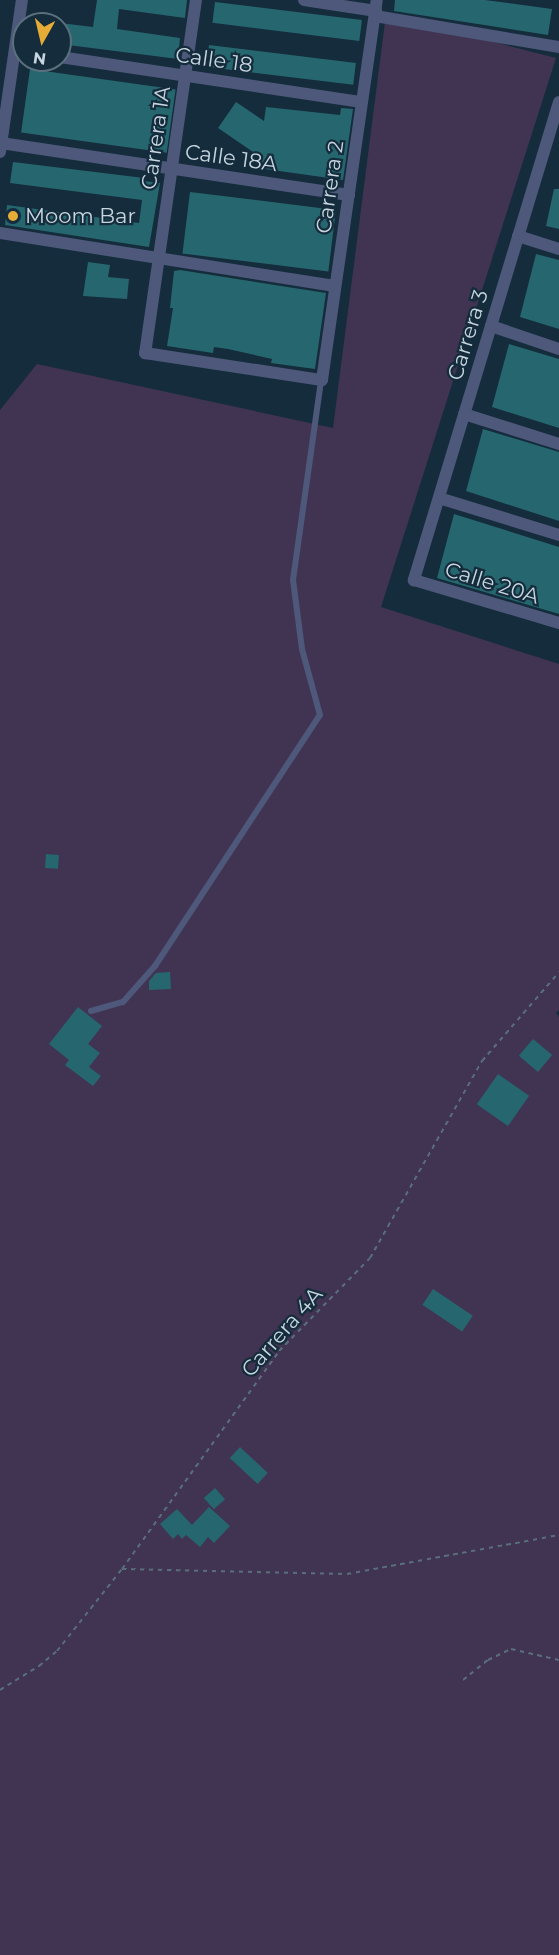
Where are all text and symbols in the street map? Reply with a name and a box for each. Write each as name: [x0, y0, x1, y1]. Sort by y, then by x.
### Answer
north arrow: [12, 12, 72, 72]
street label: Calle 18: [174, 42, 254, 78]
text: N: [32, 48, 47, 69]
street label: Carrera 1A: [136, 85, 176, 191]
street label: Calle 18A: [183, 139, 279, 177]
street label: Carrera 2: [311, 139, 349, 235]
place label: Moom Bar: [25, 203, 136, 229]
marker: Moom Bar: [6, 209, 20, 223]
street label: Carrera 3: [442, 287, 494, 383]
street label: Calle 20A: [442, 557, 542, 609]
street label: Carrera 4A: [236, 1282, 328, 1382]

